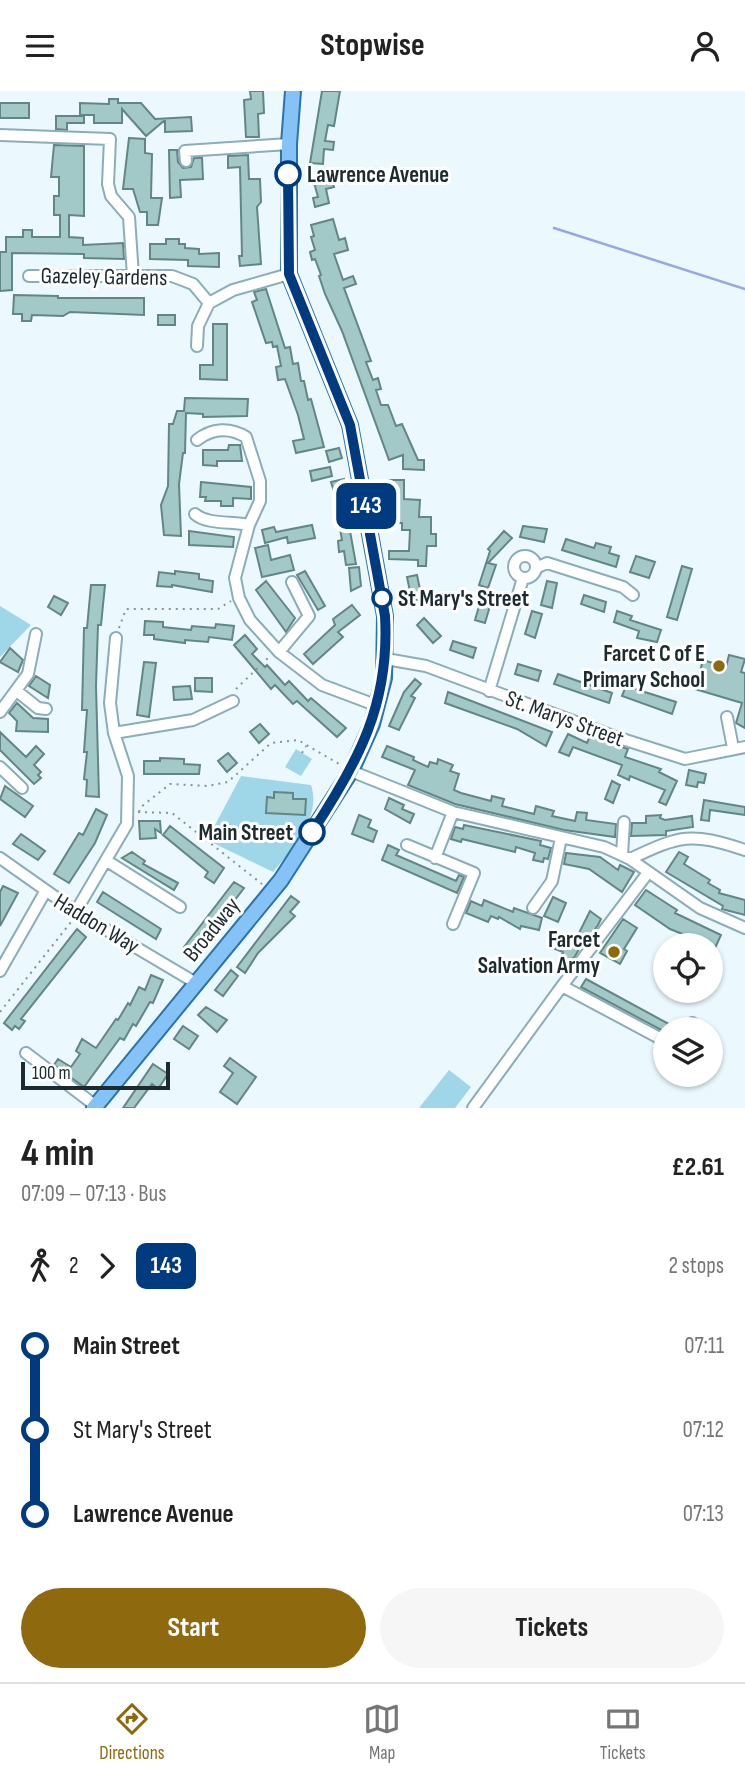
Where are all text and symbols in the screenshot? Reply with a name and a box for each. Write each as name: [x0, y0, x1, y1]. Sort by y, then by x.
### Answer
text: Stopwise: [320, 26, 425, 65]
icon: menu: [21, 27, 59, 65]
icon: person: [686, 27, 724, 65]
marker: Lawrence Avenue: [275, 161, 301, 187]
place label: Lawrence Avenue: [307, 161, 449, 189]
street label: Gazeley Gardens: [40, 262, 168, 292]
line badge: 143: [326, 483, 406, 529]
text: 143: [350, 491, 382, 520]
place label: St Mary's Street: [398, 585, 529, 613]
marker: St Mary's Street: [372, 588, 392, 608]
place label: Farcet C of E Primary School: [583, 640, 705, 694]
marker: Farcet C of E Primary School: [711, 658, 727, 674]
street label: St. Marys Street: [502, 685, 628, 753]
place label: Main Street: [199, 819, 293, 847]
marker: Main Street: [299, 819, 325, 845]
street label: Haddon Way: [49, 887, 144, 960]
street label: Broadway: [177, 892, 246, 967]
place label: Farcet Salvation Army: [478, 926, 600, 980]
map controls: [653, 933, 723, 1087]
button: locate: [653, 933, 723, 1003]
marker: Farcet Salvation Army: [606, 944, 622, 960]
button: layers: [653, 1017, 723, 1087]
scale bar: [21, 1059, 170, 1091]
text: 100 m: [32, 1062, 71, 1085]
text: 4 min: [21, 1131, 94, 1176]
text: £2.61: [671, 1152, 724, 1183]
text: 07:09 – 07:13 · Bus: [21, 1180, 166, 1208]
icon: walk: [21, 1247, 59, 1285]
icon: forward: [88, 1247, 126, 1285]
text: 143: [150, 1251, 182, 1280]
text: 2: [69, 1252, 78, 1280]
text: 2 stops: [668, 1252, 724, 1280]
text: Main Street: [73, 1331, 180, 1362]
text: 07:11: [684, 1332, 724, 1360]
text: St Mary's Street: [73, 1415, 212, 1446]
text: 07:12: [683, 1416, 724, 1444]
text: Lawrence Avenue: [73, 1499, 234, 1530]
text: 07:13: [683, 1500, 724, 1528]
button: Start: [21, 1588, 366, 1668]
button: Tickets: [380, 1588, 724, 1668]
tab: Directions: [99, 1700, 165, 1765]
tab: Map: [363, 1700, 401, 1765]
tab: Tickets: [600, 1700, 646, 1765]

